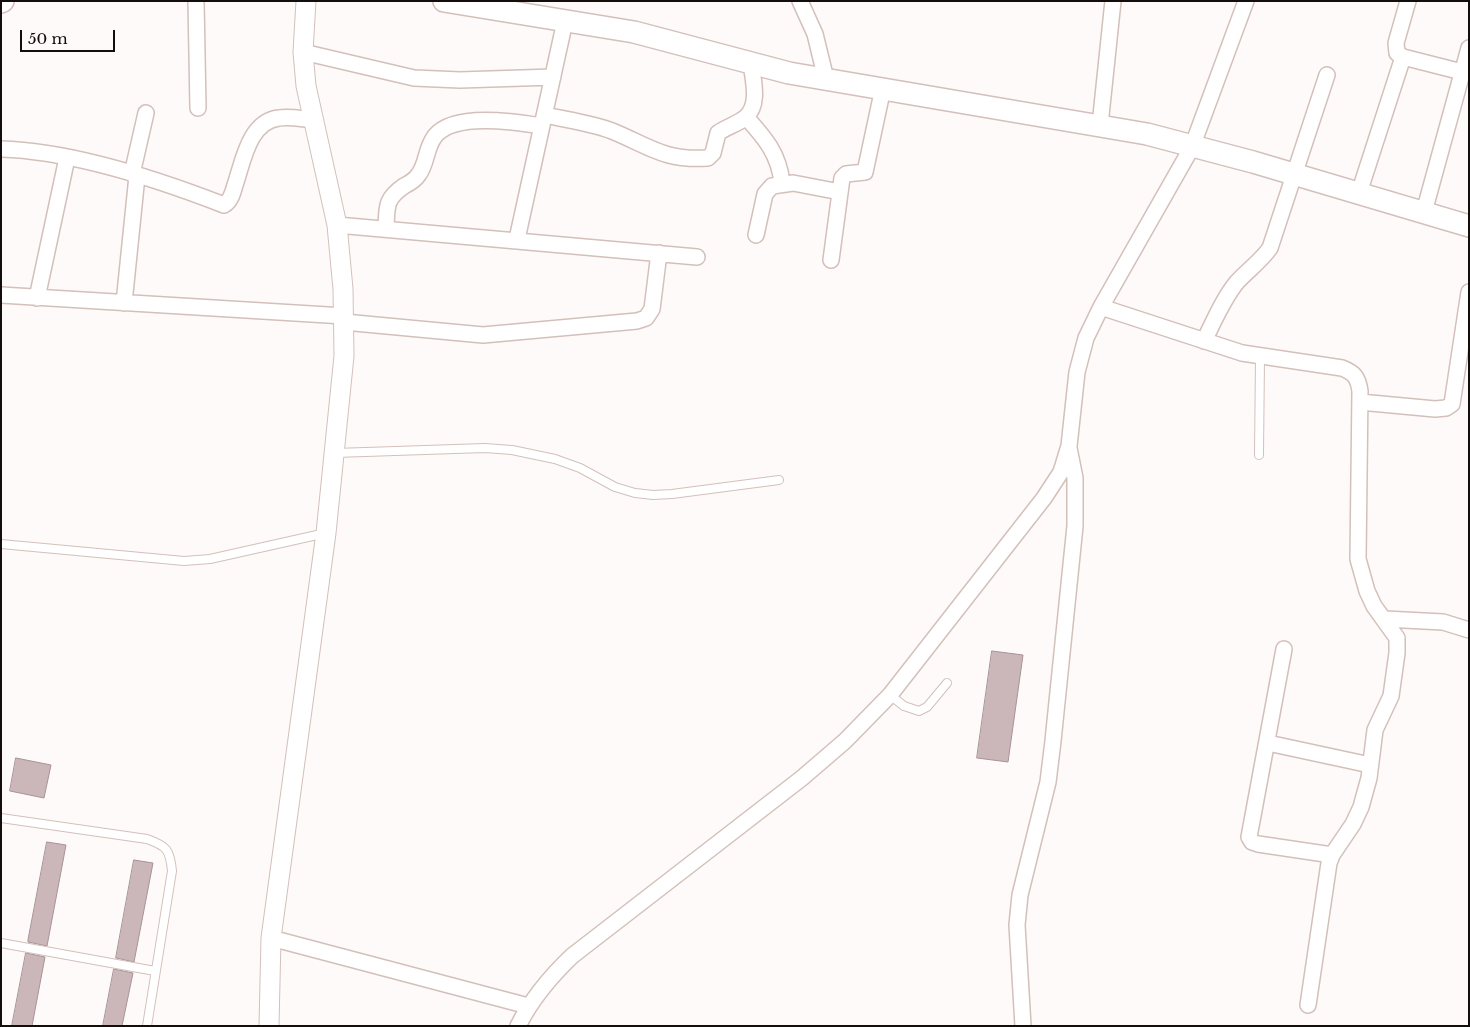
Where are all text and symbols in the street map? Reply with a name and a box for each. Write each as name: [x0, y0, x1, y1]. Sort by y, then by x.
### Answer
scale bar: [22, 20, 118, 52]
text: 50 m: [28, 29, 68, 48]

